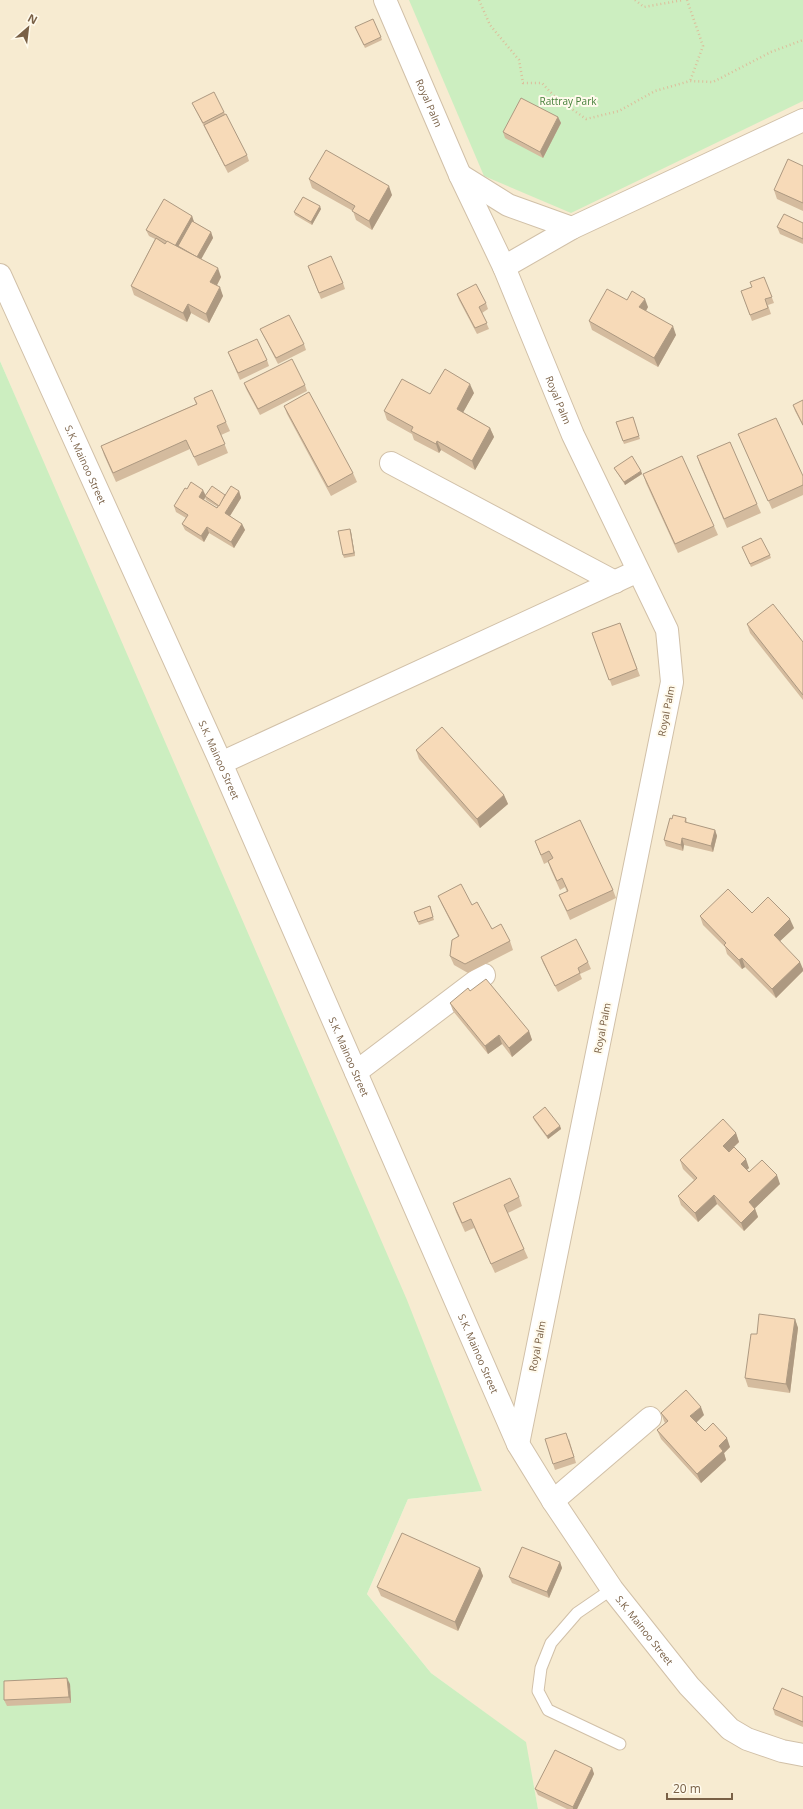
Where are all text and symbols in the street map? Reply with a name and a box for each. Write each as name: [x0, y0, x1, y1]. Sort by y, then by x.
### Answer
north arrow: [8, 8, 48, 48]
text: N: [25, 10, 40, 27]
street label: Royal Palm: [413, 77, 446, 129]
park label: Rattray Park: [539, 94, 597, 108]
street label: Royal Palm: [542, 373, 575, 426]
street label: S.K. Mainoo Street: [62, 423, 110, 507]
street label: Royal Palm: [654, 685, 678, 737]
street label: S.K. Mainoo Street: [195, 718, 243, 802]
street label: Royal Palm: [590, 1002, 614, 1054]
street label: S.K. Mainoo Street: [326, 1015, 373, 1099]
street label: S.K. Mainoo Street: [455, 1312, 502, 1396]
street label: Royal Palm: [525, 1320, 549, 1372]
street label: S.K. Mainoo Street: [613, 1592, 677, 1668]
scale bar: [667, 1775, 732, 1801]
text: 20 m: [673, 1780, 701, 1797]

